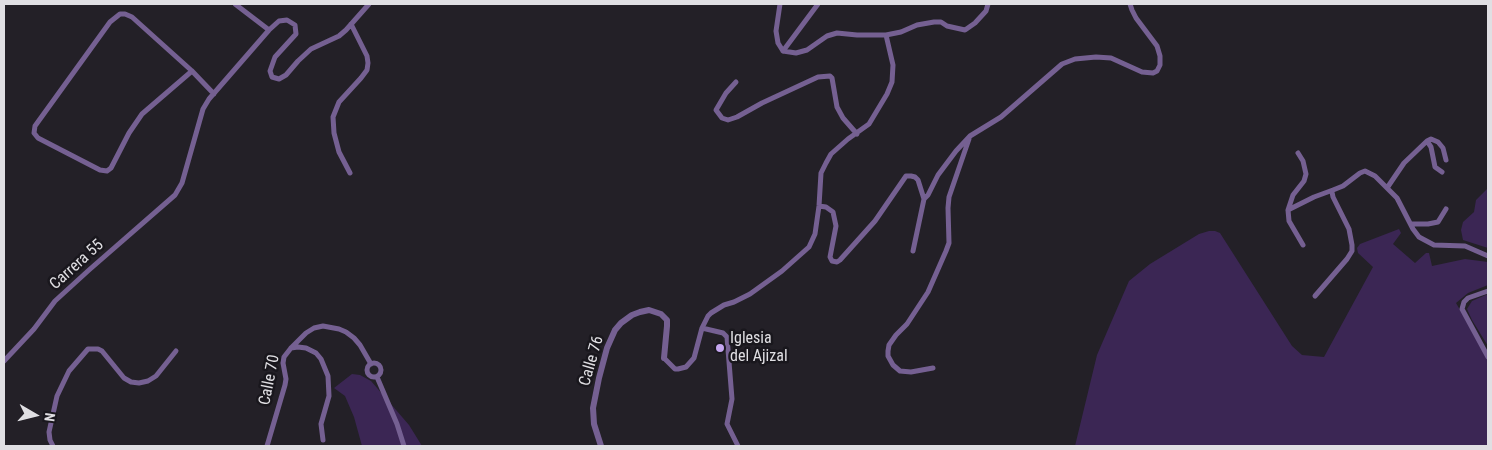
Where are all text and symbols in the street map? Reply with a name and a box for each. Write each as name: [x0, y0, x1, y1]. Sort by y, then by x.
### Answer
street label: Carrera 55: [46, 236, 108, 294]
place label: Iglesia del Ajizal: [730, 329, 788, 367]
street label: Calle 76: [576, 334, 608, 388]
marker: Iglesia del Ajizal: [714, 342, 726, 354]
street label: Calle 70: [256, 353, 284, 407]
north arrow: [10, 390, 60, 440]
text: N: [41, 412, 58, 422]

